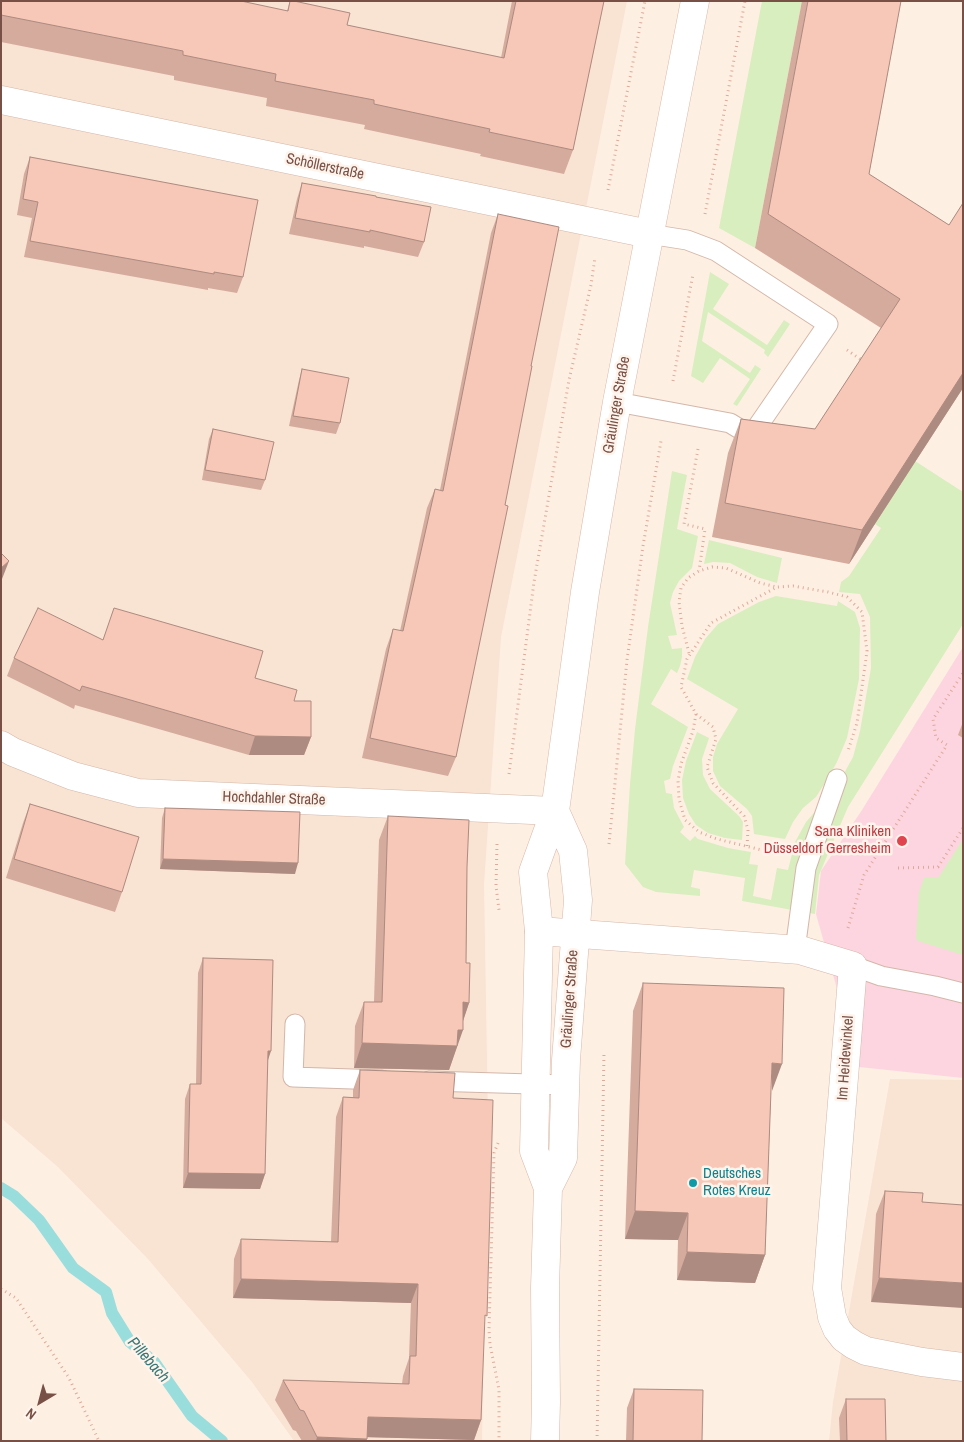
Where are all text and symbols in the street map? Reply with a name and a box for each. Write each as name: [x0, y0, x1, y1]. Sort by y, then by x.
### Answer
street label: Schöllerstraße: [284, 150, 366, 184]
street label: Gräulinger Straße: [600, 355, 634, 455]
street label: Hochdahler Straße: [222, 788, 326, 810]
place label: Sana Kliniken Düsseldorf Gerresheim: [764, 823, 891, 858]
marker: Sana Kliniken Düsseldorf Gerresheim: [895, 834, 909, 848]
street label: Gräulinger Straße: [558, 949, 582, 1049]
street label: Im Heidewinkel: [834, 1015, 858, 1101]
place label: Deutsches Rotes Kreuz: [703, 1165, 771, 1200]
marker: Deutsches Rotes Kreuz: [687, 1177, 699, 1189]
water label: Pillebach: [123, 1333, 173, 1387]
north arrow: [15, 1377, 65, 1427]
text: N: [22, 1404, 40, 1424]

